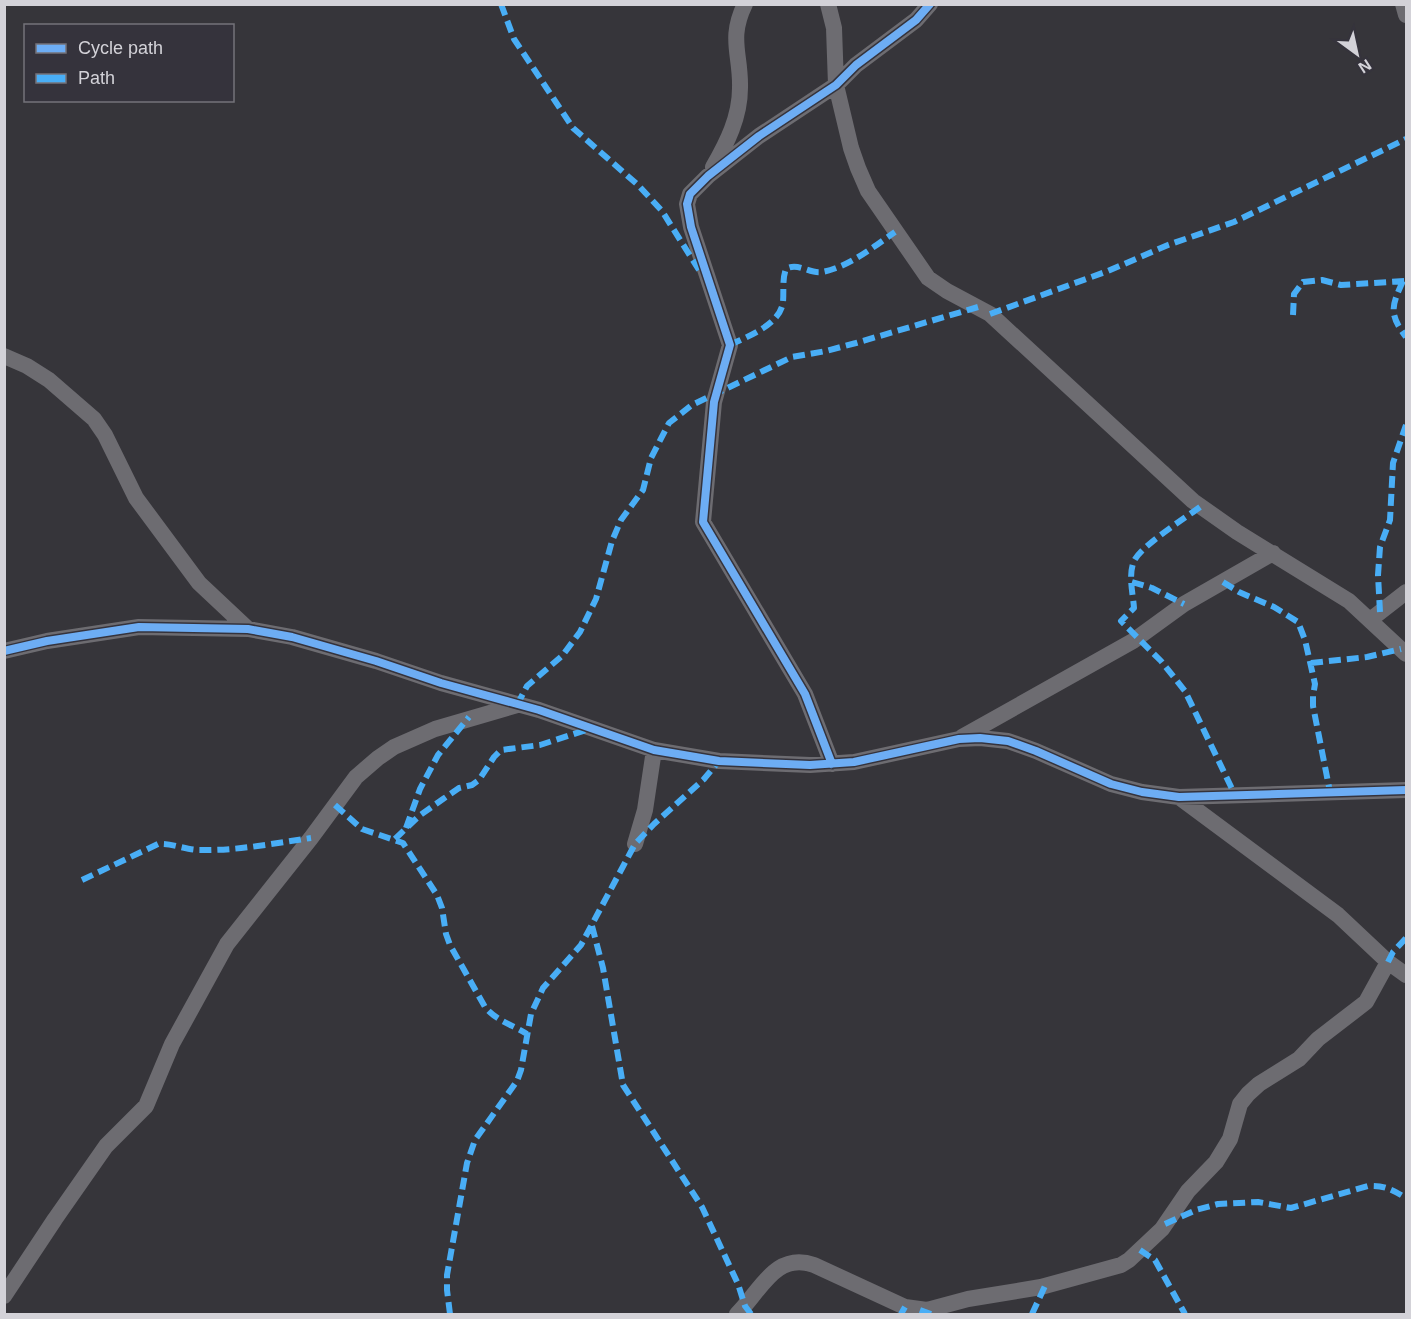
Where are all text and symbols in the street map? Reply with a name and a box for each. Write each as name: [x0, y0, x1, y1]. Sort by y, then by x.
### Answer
legend: [24, 24, 234, 102]
north arrow: [1327, 24, 1387, 84]
text: Cycle path: [78, 38, 163, 58]
text: N: [1355, 56, 1374, 76]
text: Path: [78, 68, 115, 88]

